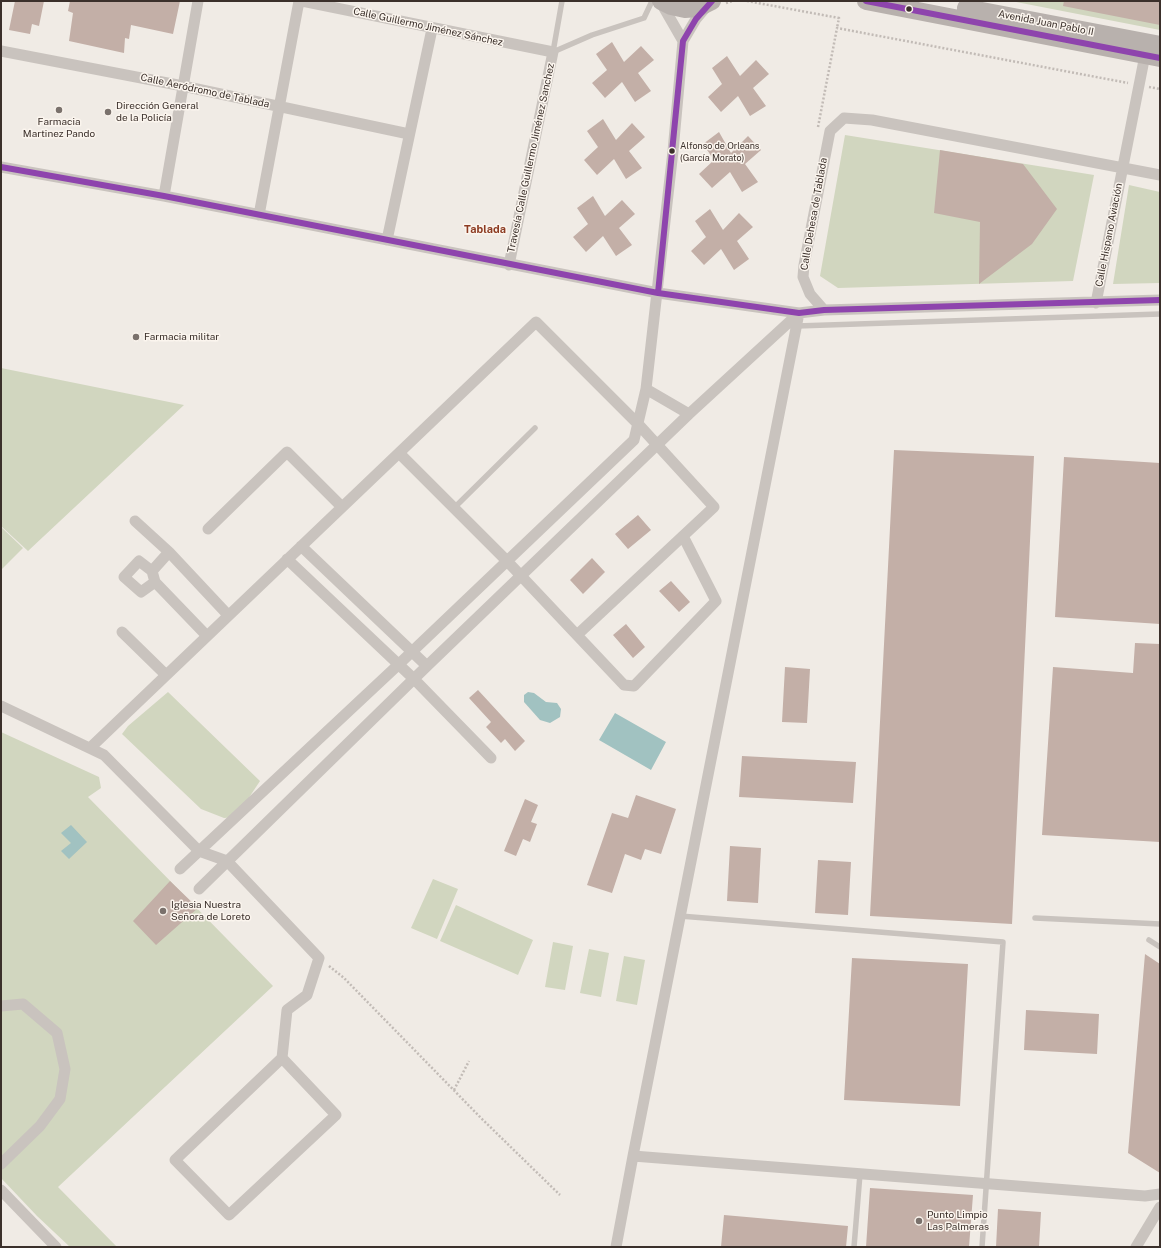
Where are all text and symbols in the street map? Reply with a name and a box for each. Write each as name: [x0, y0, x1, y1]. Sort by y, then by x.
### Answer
unlabelled marker: [904, 4, 914, 14]
street label: Calle Guillermo Jiménez Sánchez: [352, 5, 504, 49]
street label: Avenida Juan Pablo II: [997, 8, 1095, 38]
street label: Travesía Calle Guillermo Jiménez Sanchez: [505, 62, 557, 254]
street label: Calle Aeródromo de Tablada: [140, 71, 270, 111]
place label: Dirección General de la Policía: [116, 100, 199, 124]
marker: Farmacia Martinez Pando: [54, 105, 64, 115]
marker: Dirección General de la Policía: [103, 107, 113, 117]
place label: Farmacia Martinez Pando: [23, 116, 95, 140]
place label: Alfonso de Orleans (García Morato): [680, 141, 759, 162]
marker: Alfonso de Orleans (García Morato): [667, 146, 677, 156]
street label: Calle Dehesa de Tablada: [798, 157, 830, 271]
street label: Calle Hispano Aviación: [1093, 182, 1125, 288]
district label: Tablada: [464, 223, 506, 237]
place label: Farmacia militar: [144, 331, 219, 343]
marker: Farmacia militar: [131, 332, 141, 342]
place label: Iglesia Nuestra Señora de Loreto: [171, 899, 250, 922]
marker: Iglesia Nuestra Señora de Loreto: [158, 906, 168, 916]
place label: Punto Limpio Las Palmeras: [927, 1209, 989, 1232]
marker: Punto Limpio Las Palmeras: [914, 1216, 924, 1226]

